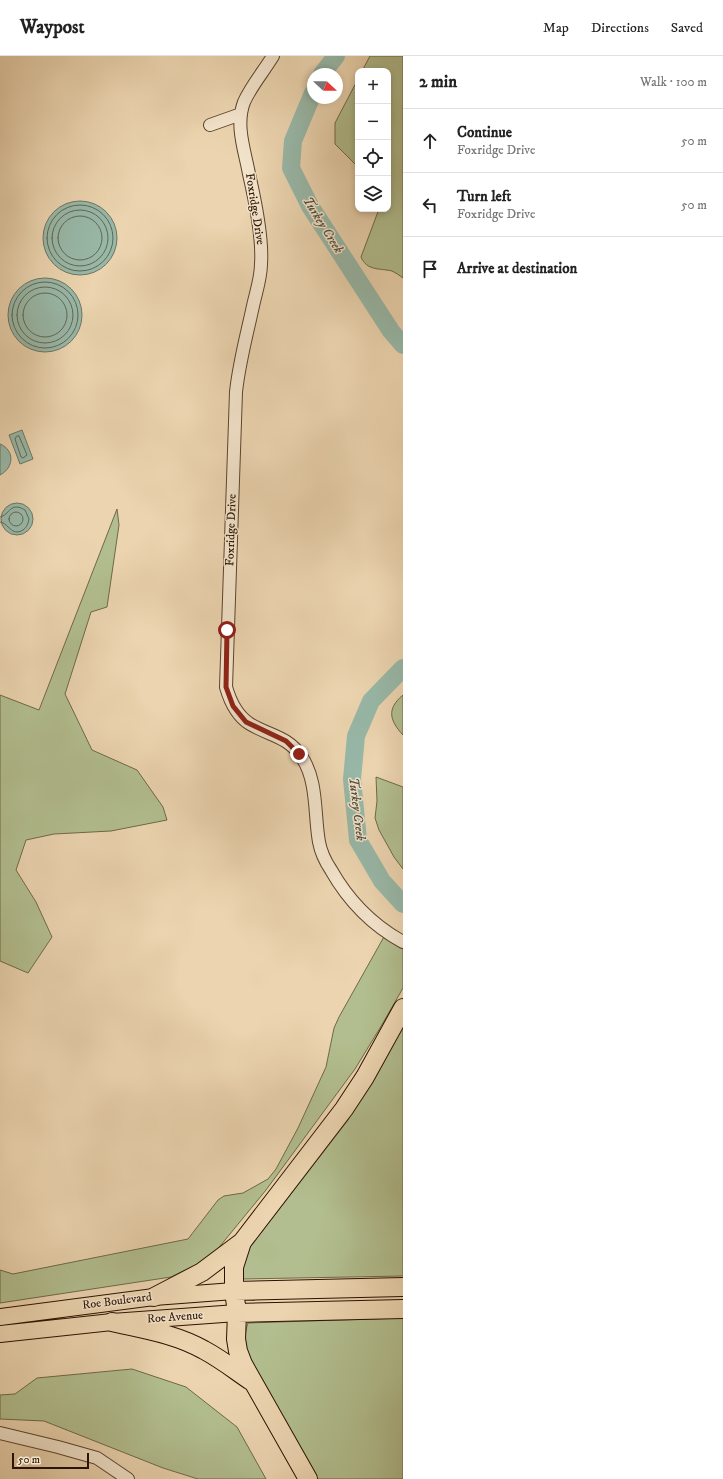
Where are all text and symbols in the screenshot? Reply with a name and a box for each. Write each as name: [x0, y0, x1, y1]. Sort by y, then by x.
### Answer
text: Waypost: [20, 16, 84, 39]
text: Map: [543, 19, 569, 37]
text: Directions: [591, 19, 649, 37]
text: Saved: [671, 19, 703, 37]
north arrow: [307, 68, 343, 104]
map controls: [355, 68, 391, 212]
button: +: [355, 68, 391, 104]
text: 2 min: [419, 71, 457, 93]
text: Walk · 100 m: [640, 74, 707, 90]
button: −: [355, 104, 391, 140]
text: Continue: [457, 123, 512, 142]
icon: ahead: [419, 130, 441, 152]
text: 50 m: [681, 133, 707, 149]
button: locate: [355, 140, 391, 176]
text: Foxridge Drive: [457, 142, 535, 158]
street label: Foxridge Drive: [242, 172, 268, 246]
button: layers: [355, 176, 391, 212]
text: Turn left: [457, 187, 511, 206]
water label: Turkey Creek: [299, 194, 347, 257]
icon: left: [419, 194, 441, 216]
text: 50 m: [681, 197, 707, 213]
text: Foxridge Drive: [457, 206, 535, 222]
icon: arrive: [419, 258, 441, 280]
text: Arrive at destination: [457, 259, 577, 278]
street label: Foxridge Drive: [222, 494, 240, 566]
route start: [218, 621, 236, 639]
route end: [290, 745, 308, 763]
water label: Turkey Creek: [345, 776, 369, 842]
street label: Roe Boulevard: [81, 1289, 153, 1313]
street label: Roe Avenue: [147, 1308, 203, 1326]
scale bar: [12, 1451, 89, 1470]
text: 50 m: [18, 1453, 40, 1467]

